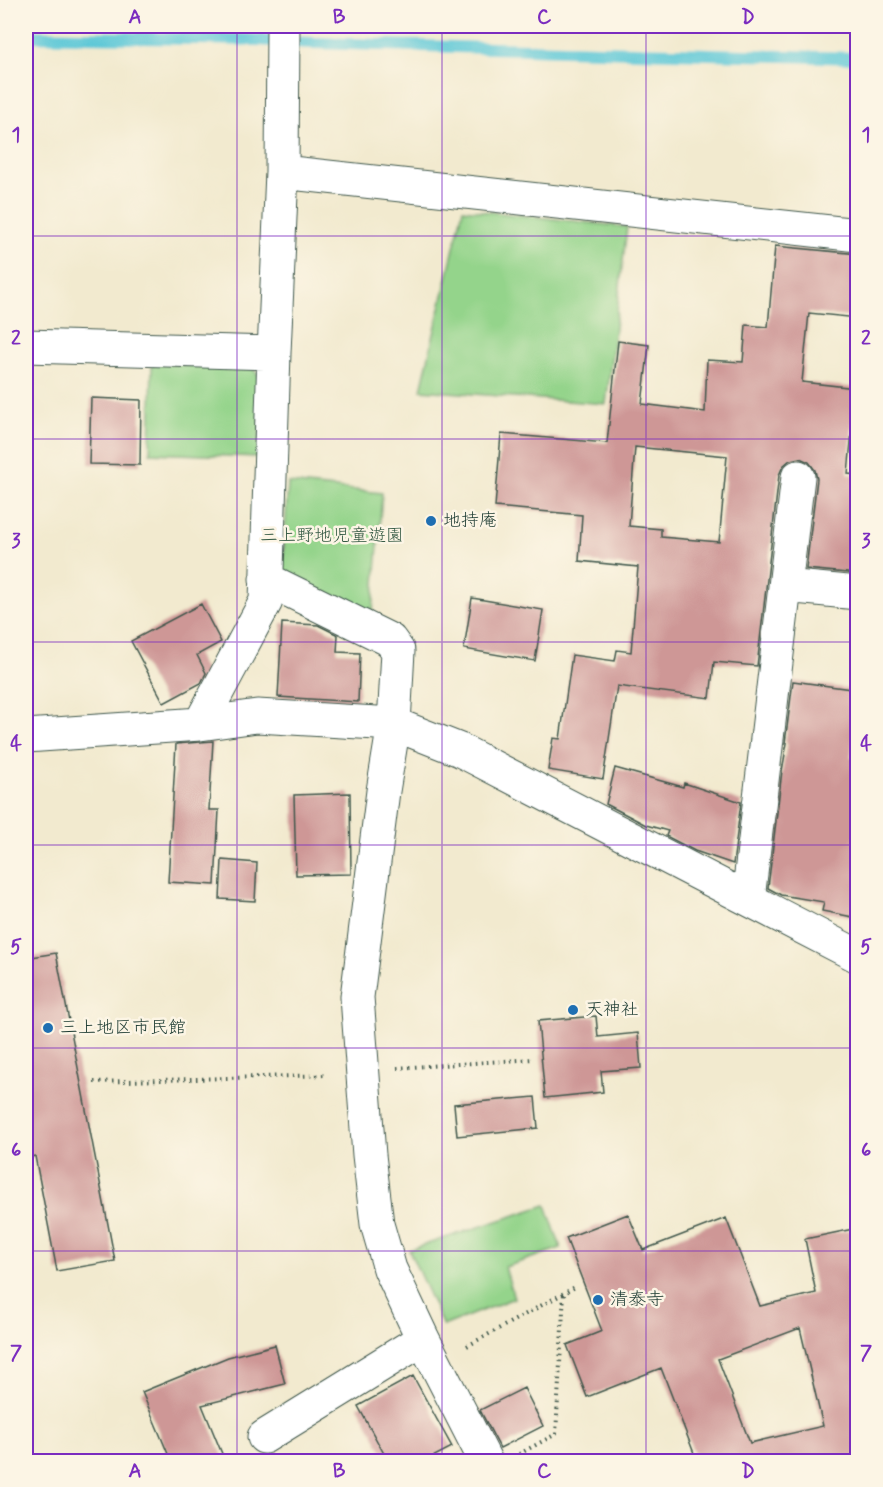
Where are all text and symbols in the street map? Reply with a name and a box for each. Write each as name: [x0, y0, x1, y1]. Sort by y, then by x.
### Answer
text: A: [128, 4, 142, 31]
text: B: [333, 4, 346, 31]
text: C: [537, 4, 552, 31]
text: D: [741, 4, 755, 31]
text: 1: [12, 122, 20, 149]
text: 1: [862, 122, 870, 149]
text: 2: [11, 325, 21, 352]
text: 2: [861, 325, 871, 352]
place label: 地持庵: [443, 509, 497, 533]
marker: 地持庵: [424, 514, 438, 528]
park label: 三上野地児童遊園: [260, 524, 404, 548]
text: 3: [11, 528, 21, 555]
text: 3: [861, 528, 871, 555]
text: 4: [10, 731, 22, 758]
text: 4: [860, 731, 872, 758]
text: 5: [10, 934, 22, 961]
text: 5: [860, 934, 872, 961]
place label: 天神社: [585, 998, 639, 1022]
marker: 天神社: [566, 1003, 580, 1017]
place label: 三上地区市民館: [60, 1016, 186, 1040]
marker: 三上地区市民館: [41, 1021, 55, 1035]
text: 6: [11, 1137, 21, 1164]
text: 6: [861, 1137, 871, 1164]
place label: 清泰寺: [610, 1288, 664, 1312]
marker: 清泰寺: [591, 1293, 605, 1307]
text: 7: [10, 1340, 22, 1367]
text: 7: [860, 1340, 872, 1367]
text: A: [128, 1458, 142, 1485]
text: B: [333, 1458, 346, 1485]
text: C: [537, 1458, 552, 1485]
text: D: [741, 1458, 755, 1485]

